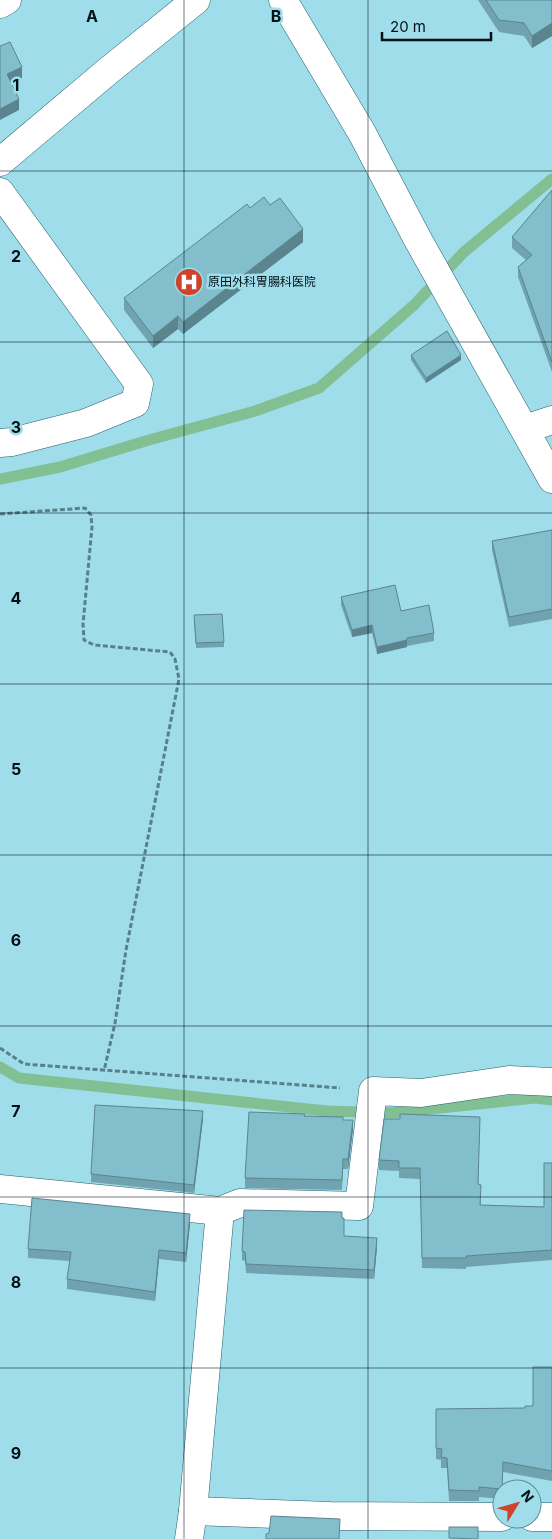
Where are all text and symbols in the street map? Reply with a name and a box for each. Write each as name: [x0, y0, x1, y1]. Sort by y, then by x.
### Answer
text: A: [86, 6, 98, 26]
text: B: [271, 6, 281, 26]
scale bar: [382, 10, 491, 42]
text: 20 m: [390, 17, 426, 36]
text: 1: [13, 75, 19, 95]
text: 2: [11, 246, 21, 266]
hospital icon: 原田外科胃腸科医院: [174, 267, 204, 297]
place label: 原田外科胃腸科医院: [208, 274, 316, 289]
text: 3: [11, 417, 21, 437]
text: 4: [11, 588, 22, 608]
text: 5: [11, 759, 21, 779]
text: 6: [11, 930, 21, 950]
text: 7: [11, 1101, 21, 1121]
text: 8: [11, 1272, 21, 1292]
text: 9: [11, 1443, 21, 1463]
north arrow: [492, 1479, 542, 1529]
text: N: [518, 1486, 538, 1505]

